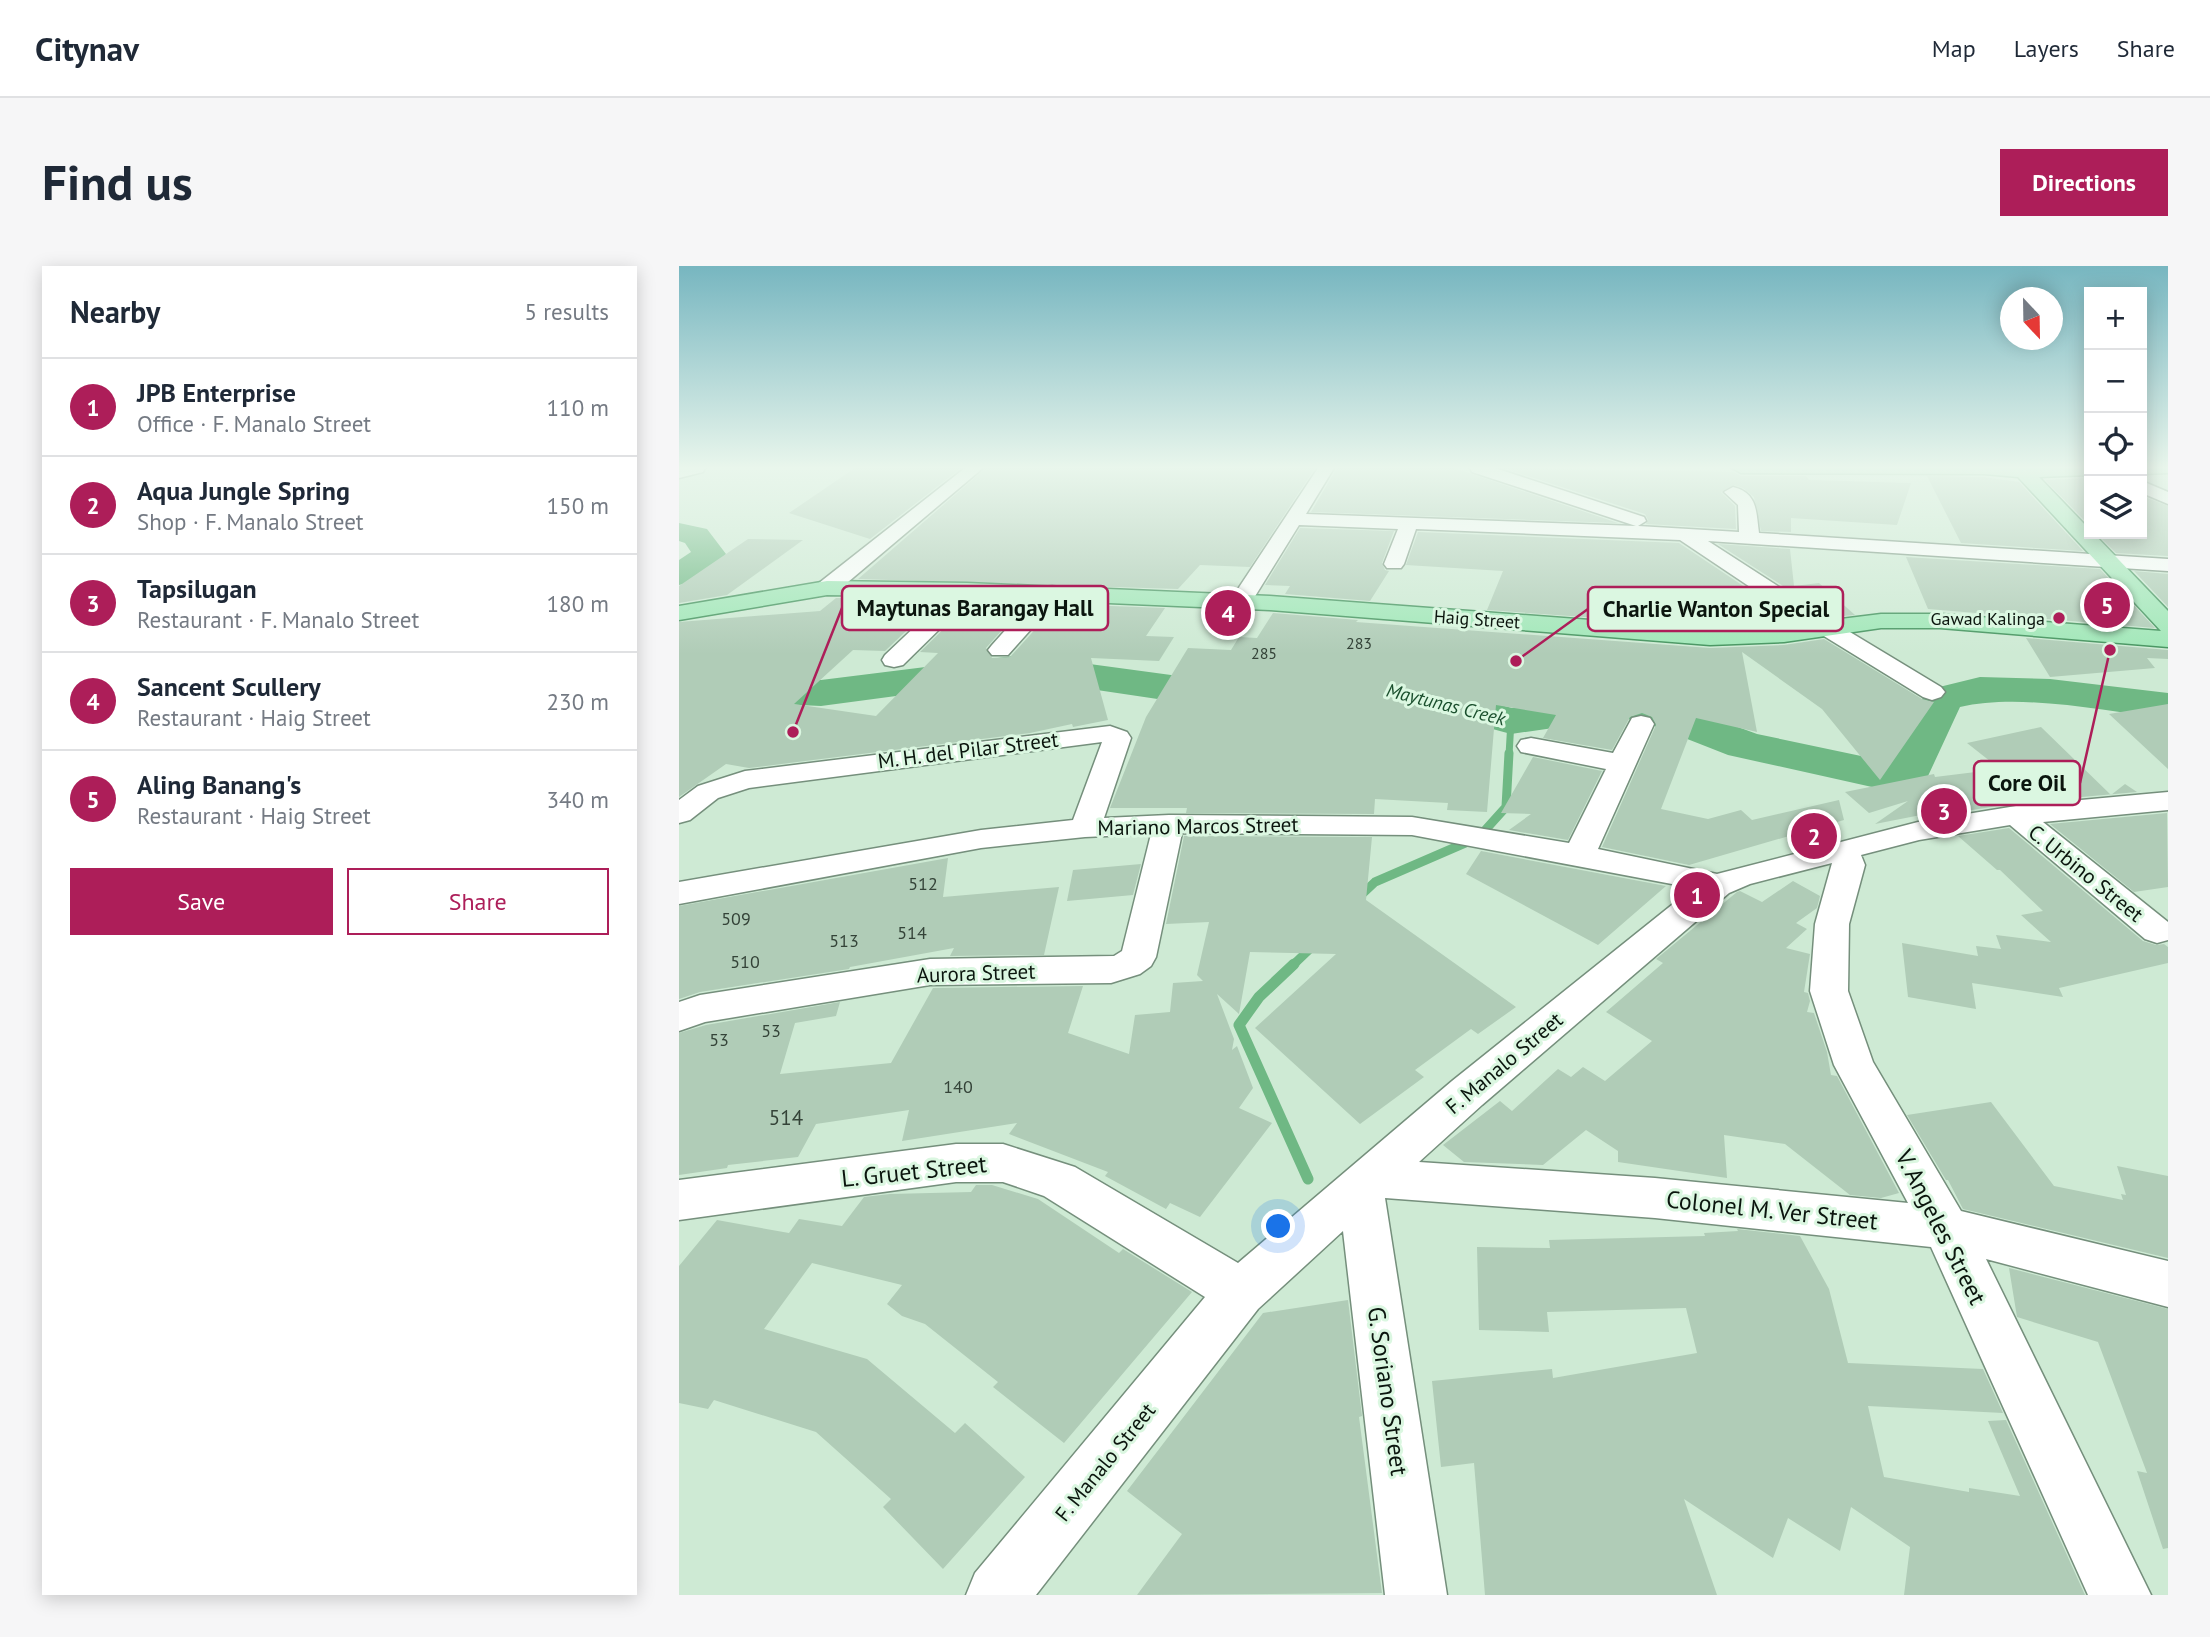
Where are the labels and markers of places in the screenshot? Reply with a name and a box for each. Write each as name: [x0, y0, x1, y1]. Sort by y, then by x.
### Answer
pin: 5: [2084, 579, 2130, 631]
callout: Maytunas Barangay Hall: [842, 586, 1108, 630]
pin: 4: [1205, 587, 1251, 639]
callout: Charlie Wanton Special: [1588, 587, 1843, 631]
place label: Gawad Kalinga: [1930, 607, 2045, 630]
marker: Gawad Kalinga: [2051, 610, 2067, 626]
callout: Core Oil: [1974, 761, 2080, 805]
pin: 3: [1921, 785, 1967, 837]
pin: 2: [1791, 810, 1837, 862]
pin: 1: [1674, 869, 1720, 921]

